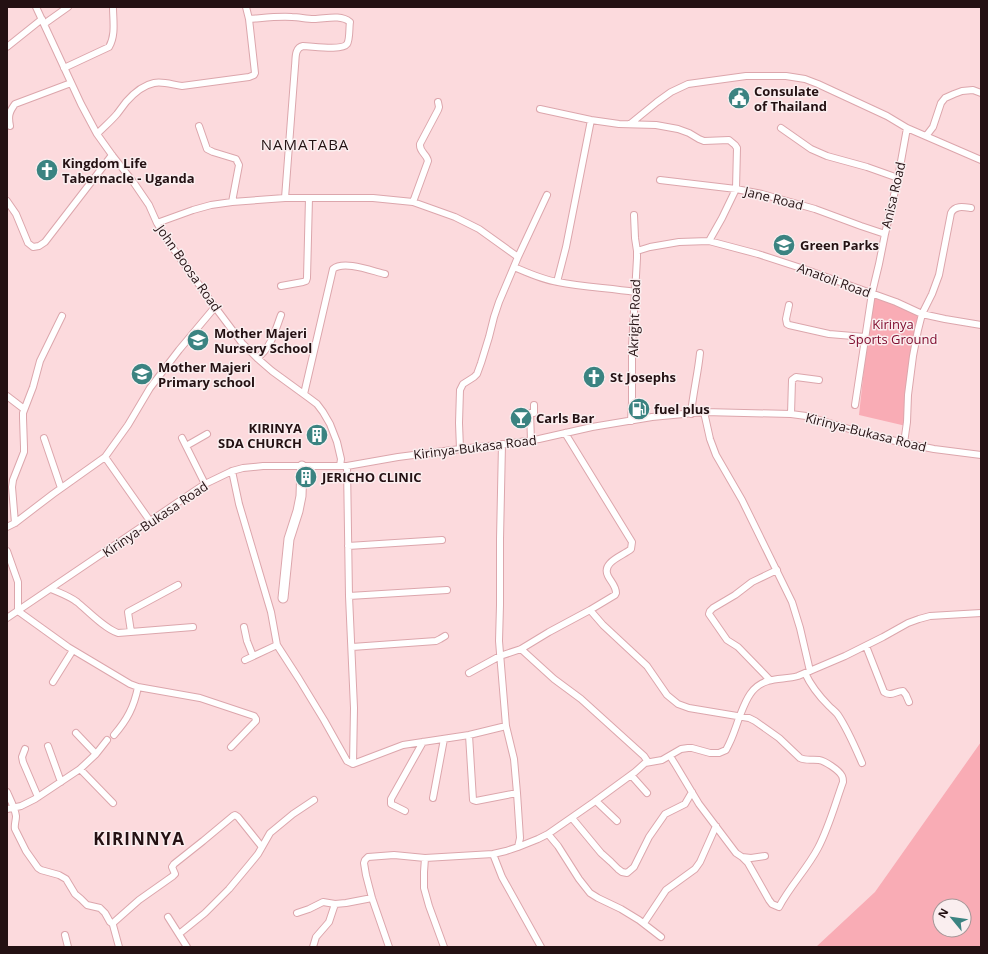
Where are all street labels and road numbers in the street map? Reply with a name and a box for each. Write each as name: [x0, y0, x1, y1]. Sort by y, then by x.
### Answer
street label: Anisa Road: [877, 160, 909, 230]
street label: Jane Road: [741, 181, 805, 214]
street label: John Boosa Road: [151, 219, 226, 315]
street label: Anatoli Road: [795, 258, 873, 302]
street label: Akright Road: [624, 279, 644, 357]
street label: Kirinya-Bukasa Road: [804, 408, 928, 456]
street label: Kirinya-Bukasa Road: [412, 431, 538, 463]
street label: Kirinya-Bukasa Road: [99, 477, 211, 561]

